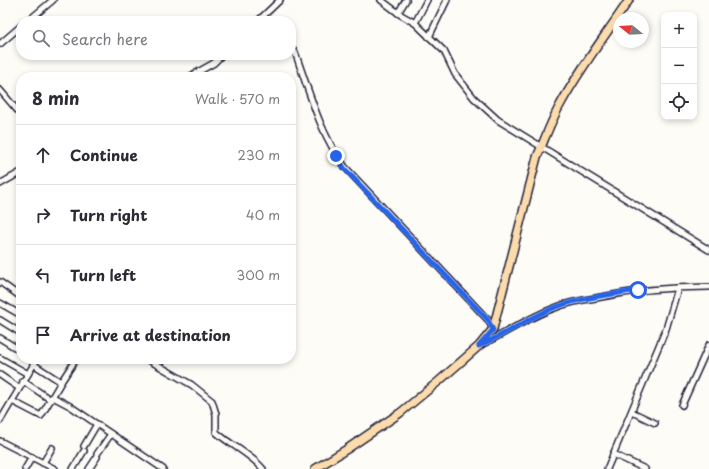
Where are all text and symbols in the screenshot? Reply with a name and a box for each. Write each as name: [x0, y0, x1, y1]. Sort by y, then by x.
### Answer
north arrow: [613, 12, 649, 48]
map controls: [661, 12, 697, 120]
button: +: [661, 12, 697, 48]
search box: [16, 16, 296, 60]
icon: search: [30, 27, 52, 49]
text: Search here: [62, 27, 148, 50]
button: −: [661, 48, 697, 84]
button: locate: [661, 84, 697, 120]
text: 8 min: [32, 85, 80, 111]
text: Walk · 570 m: [195, 89, 280, 108]
text: Continue: [70, 143, 138, 166]
icon: ahead: [32, 144, 54, 166]
text: 230 m: [238, 145, 280, 164]
route end: [327, 147, 345, 165]
text: Turn right: [70, 203, 147, 226]
icon: right: [32, 204, 54, 226]
text: 40 m: [246, 205, 280, 224]
text: Turn left: [70, 263, 136, 286]
icon: left: [32, 264, 54, 286]
text: 300 m: [236, 265, 280, 284]
route start: [629, 281, 647, 299]
text: Arrive at destination: [70, 323, 231, 346]
icon: arrive: [32, 324, 54, 346]

